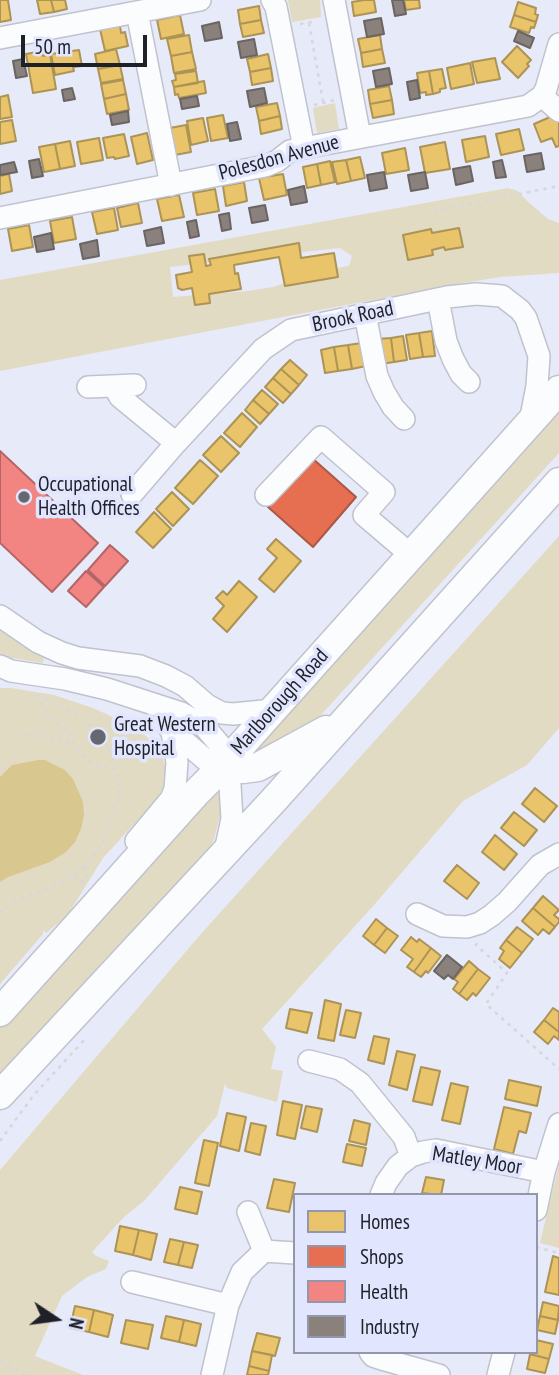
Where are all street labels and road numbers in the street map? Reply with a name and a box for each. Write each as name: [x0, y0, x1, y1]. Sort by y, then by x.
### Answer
street label: Polesdon Avenue: [216, 130, 342, 186]
street label: Brook Road: [310, 296, 396, 338]
street label: Marlborough Road: [226, 644, 334, 760]
street label: Matley Moor: [430, 1141, 524, 1181]

